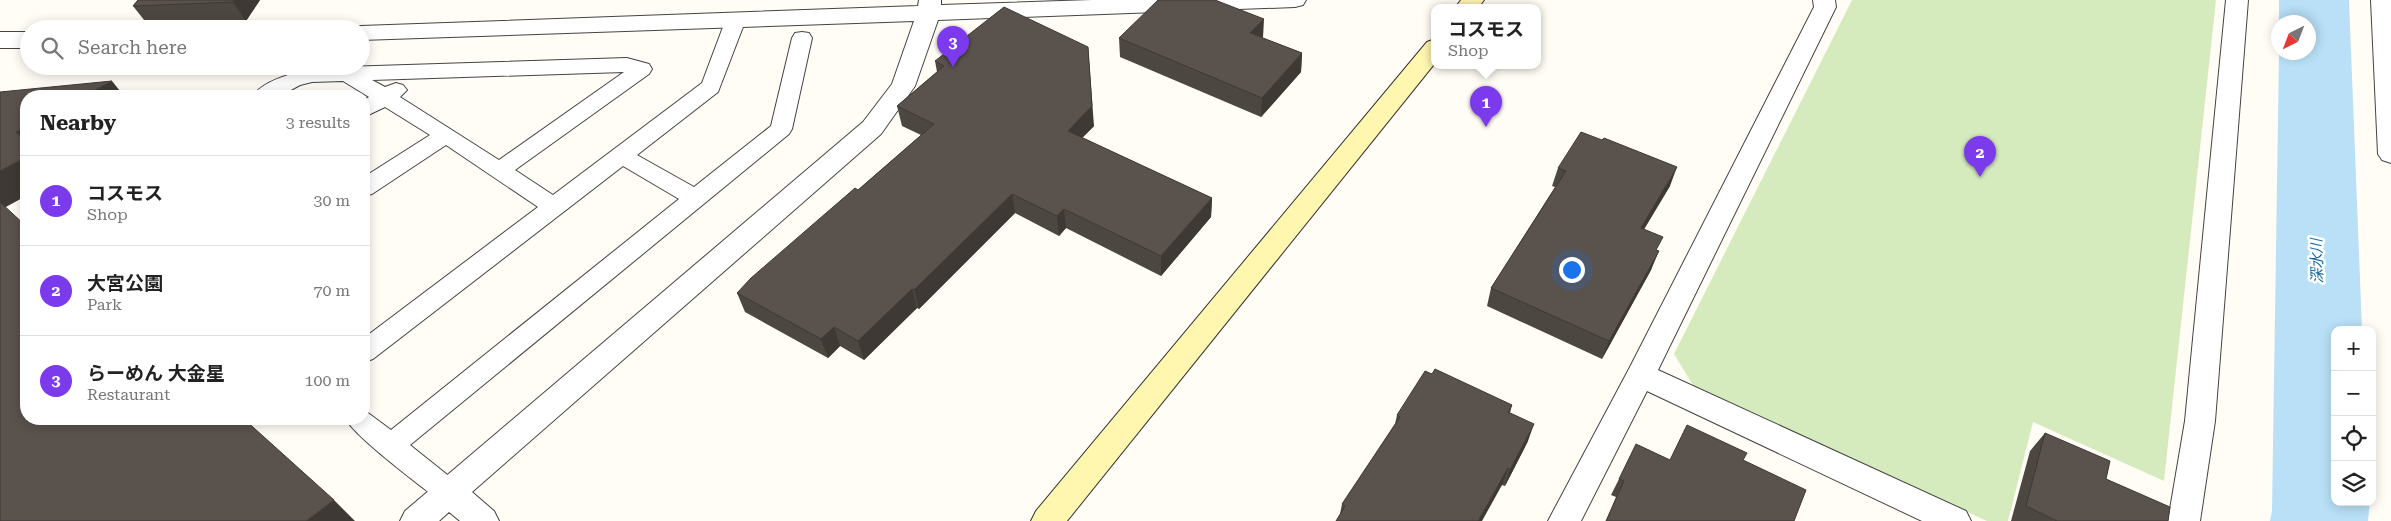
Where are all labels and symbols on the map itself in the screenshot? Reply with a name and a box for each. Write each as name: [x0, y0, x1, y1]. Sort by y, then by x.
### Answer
north arrow: [2271, 15, 2316, 60]
pin: 3: [937, 26, 969, 67]
pin: 1: [1470, 86, 1502, 127]
pin: 2: [1964, 136, 1996, 177]
water label: 深水川: [2308, 236, 2326, 284]
your location: [1559, 257, 1585, 283]

